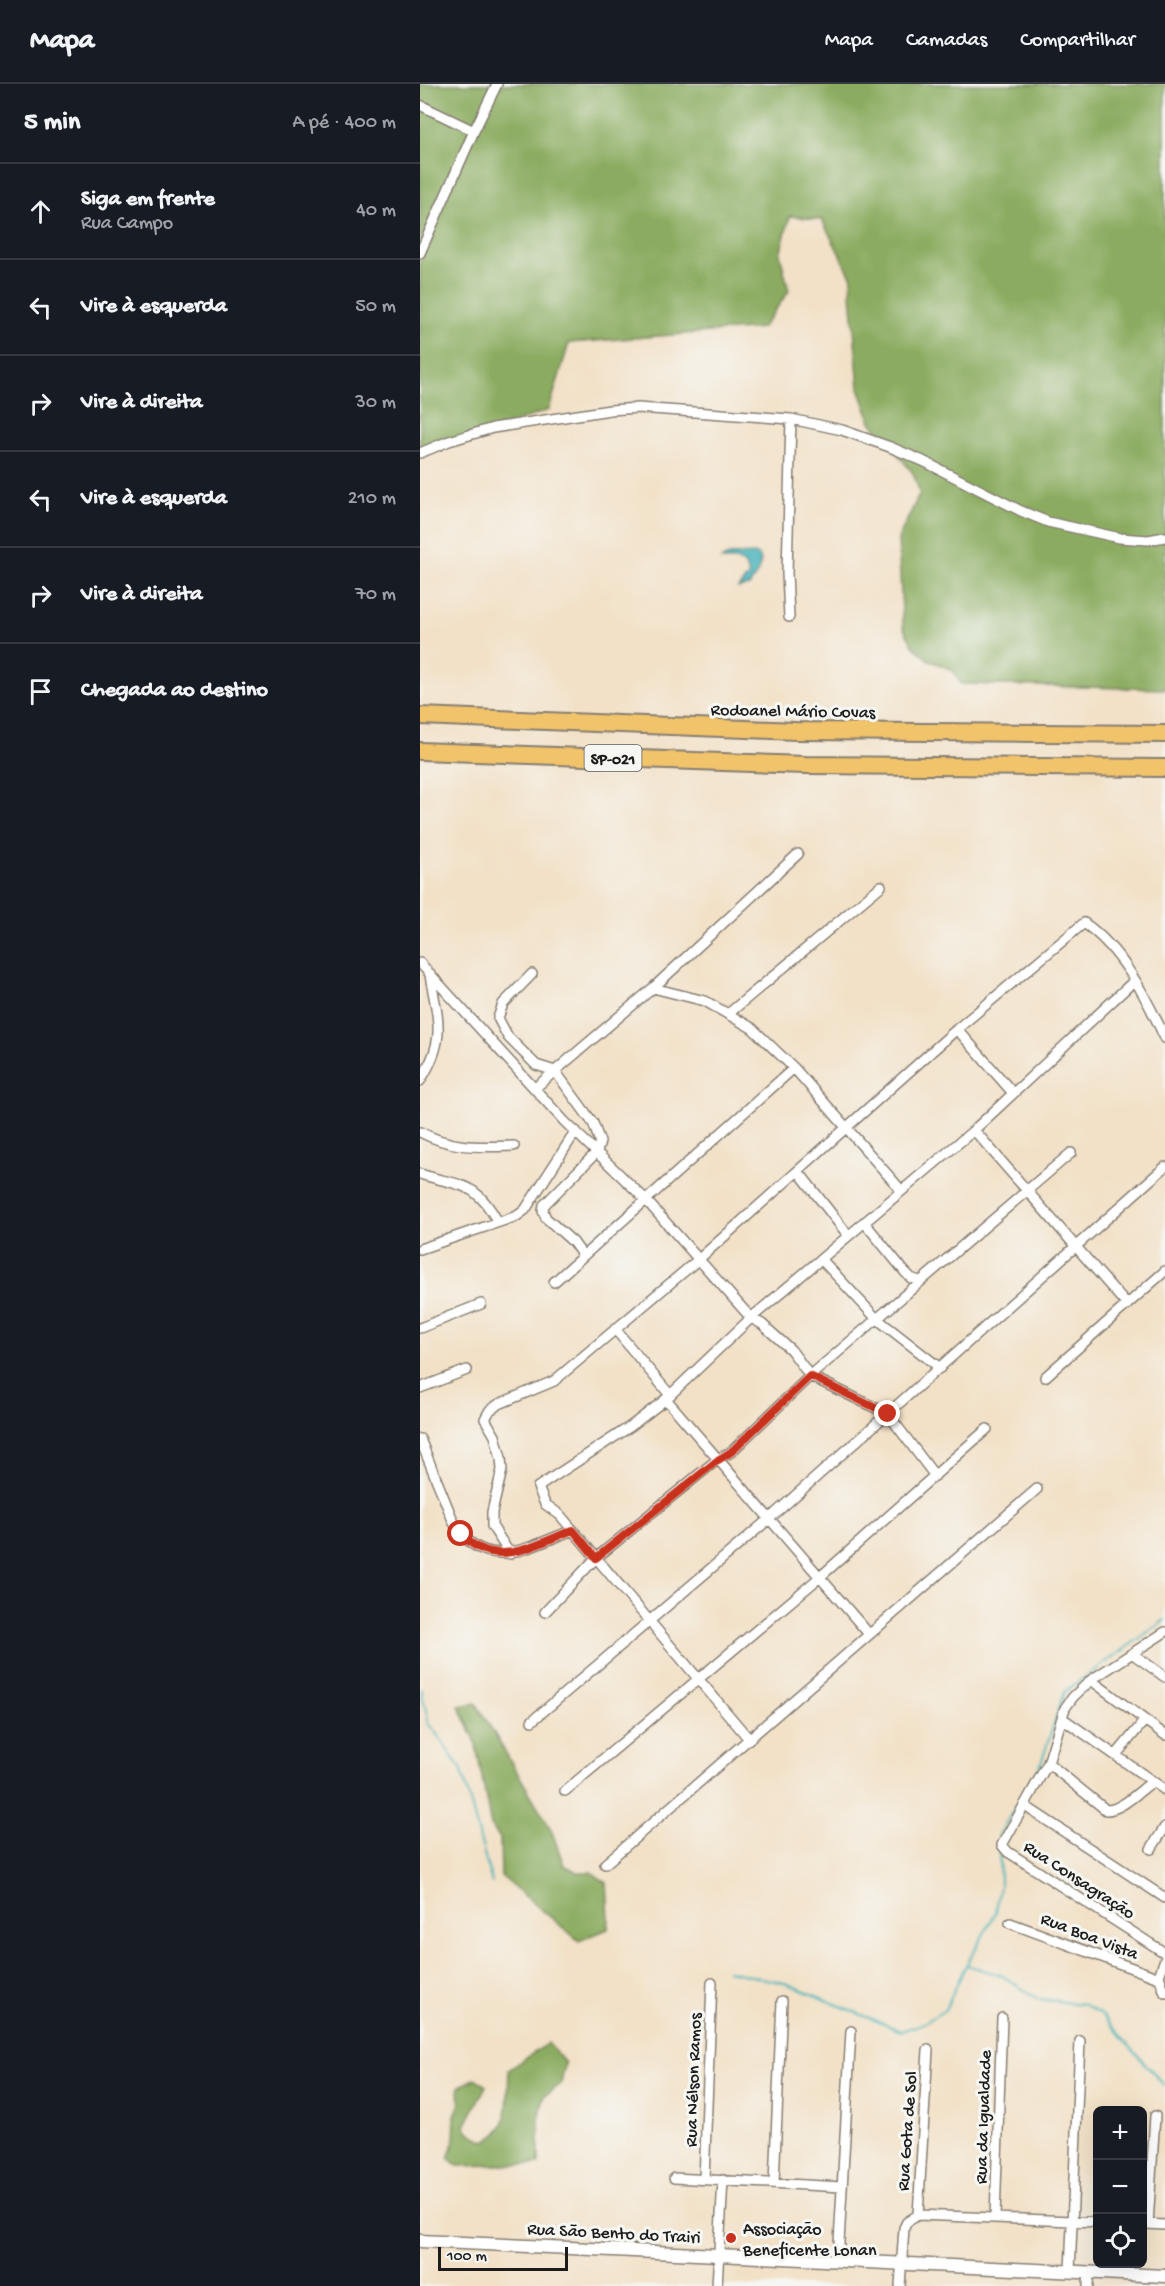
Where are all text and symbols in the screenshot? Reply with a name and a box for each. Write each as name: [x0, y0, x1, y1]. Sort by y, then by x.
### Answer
text: Mapa: [30, 25, 94, 58]
text: Mapa: [825, 29, 873, 54]
text: Camadas: [906, 29, 987, 54]
text: Compartilhar: [1020, 29, 1135, 54]
text: 5 min: [24, 108, 80, 139]
text: A pé · 400 m: [292, 112, 396, 135]
text: Siga em frente: [81, 187, 215, 213]
icon: ahead: [24, 195, 57, 228]
text: 40 m: [356, 200, 396, 223]
text: Rua Campo: [81, 213, 173, 236]
icon: left: [24, 291, 57, 324]
text: Vire à esquerda: [81, 294, 227, 320]
text: 50 m: [355, 296, 396, 319]
icon: right: [24, 387, 57, 420]
text: Vire à direita: [81, 390, 203, 416]
text: 30 m: [355, 392, 396, 415]
icon: left: [24, 483, 57, 516]
text: Vire à esquerda: [81, 486, 227, 512]
text: 210 m: [348, 488, 396, 511]
icon: right: [24, 579, 57, 612]
text: Vire à direita: [81, 582, 203, 608]
text: 70 m: [355, 584, 396, 607]
icon: arrive: [24, 675, 57, 708]
text: Chegada ao destino: [81, 678, 268, 704]
street label: Rodoanel Mário Covas: [710, 701, 877, 724]
road number: SP-021: [584, 745, 642, 771]
route end: [874, 1400, 900, 1426]
route start: [447, 1520, 473, 1546]
street label: Rua Consagração: [1019, 1837, 1138, 1925]
street label: Rua Boa Vista: [1037, 1909, 1142, 1966]
street label: Rua Nélson Ramos: [682, 2011, 707, 2147]
street label: Rua da Igualdade: [972, 2049, 997, 2185]
street label: Rua Gota de Sol: [894, 2070, 923, 2192]
map controls: [1093, 2106, 1147, 2268]
button: +: [1093, 2106, 1147, 2160]
button: −: [1093, 2160, 1147, 2214]
button: locate: [1093, 2214, 1147, 2268]
street label: Rua São Bento do Trairi: [527, 2219, 701, 2250]
place label: Associação Beneficente Lonan: [742, 2220, 877, 2262]
marker: Associação Beneficente Lonan: [724, 2231, 738, 2245]
scale bar: [438, 2244, 568, 2272]
text: 100 m: [447, 2248, 487, 2267]

